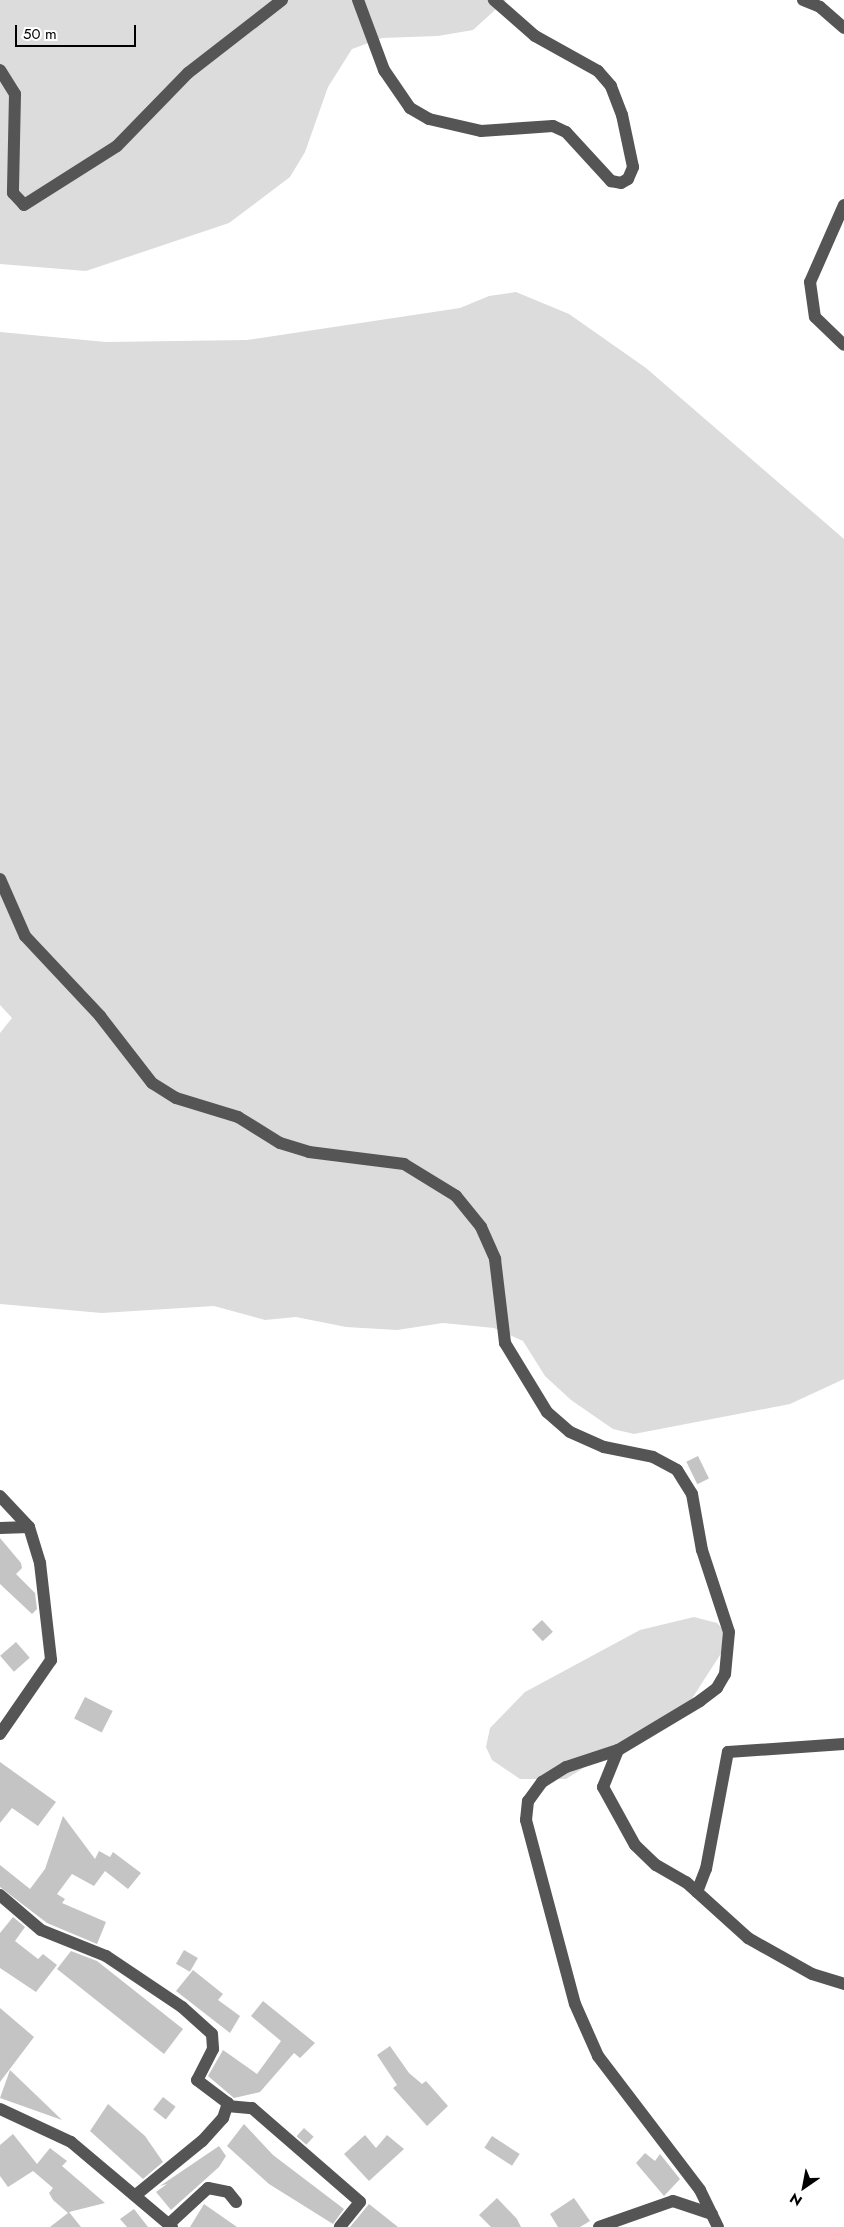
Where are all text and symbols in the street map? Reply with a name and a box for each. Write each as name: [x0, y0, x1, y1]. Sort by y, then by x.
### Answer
scale bar: [18, 15, 139, 47]
text: 50 m: [23, 23, 57, 45]
north arrow: [779, 2162, 829, 2212]
text: N: [786, 2188, 806, 2211]

